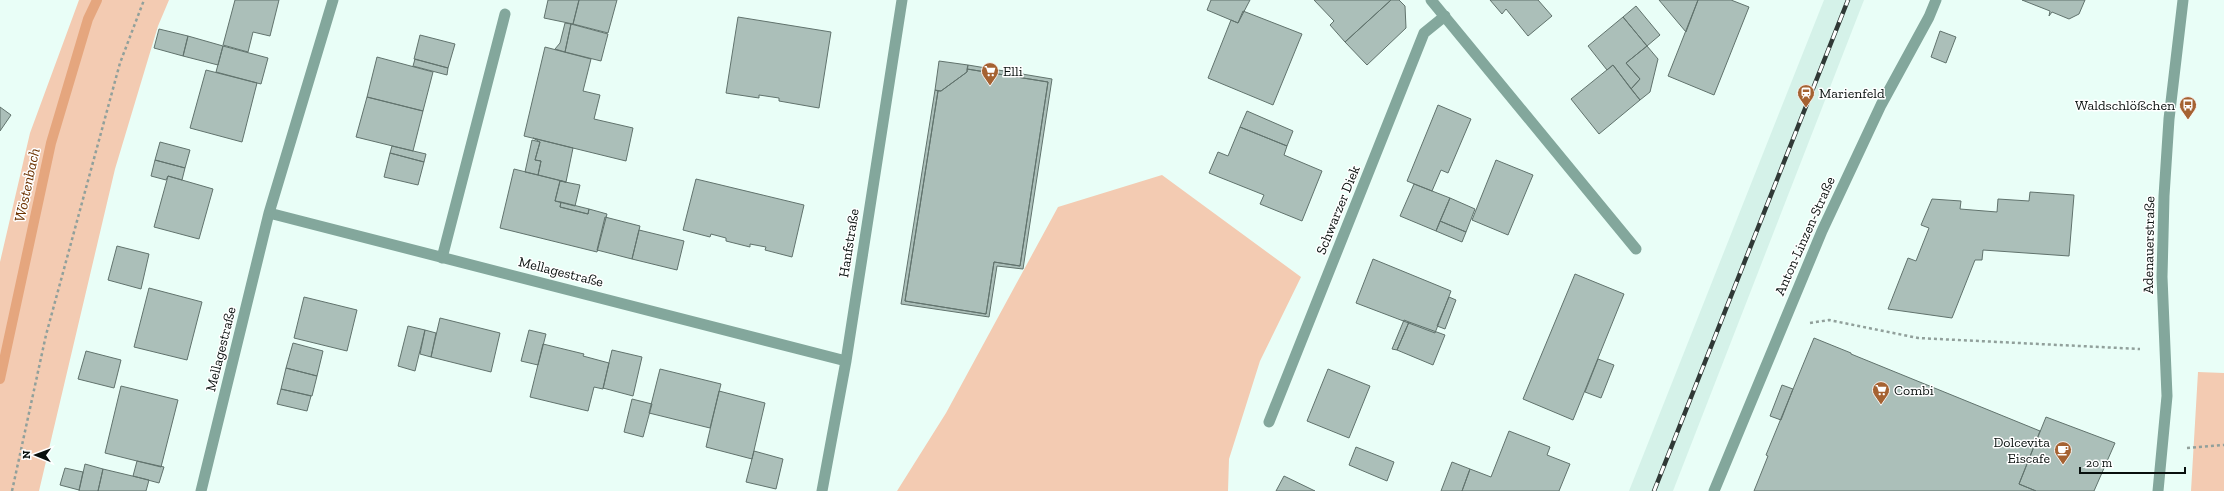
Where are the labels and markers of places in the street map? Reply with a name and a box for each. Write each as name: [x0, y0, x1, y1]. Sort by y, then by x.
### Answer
supermarket icon: Elli: [980, 61, 1000, 86]
place label: Elli: [1003, 63, 1023, 80]
station icon: Marienfeld: [1796, 83, 1816, 108]
place label: Marienfeld: [1819, 85, 1885, 102]
bus stop icon: Waldschlößchen: [2178, 95, 2198, 120]
place label: Waldschlößchen: [2075, 97, 2175, 114]
supermarket icon: Combi: [1871, 380, 1891, 405]
place label: Combi: [1894, 382, 1934, 399]
place label: Dolcevita Eiscafe: [1993, 434, 2050, 467]
cafe icon: Dolcevita Eiscafe: [2053, 440, 2073, 465]

